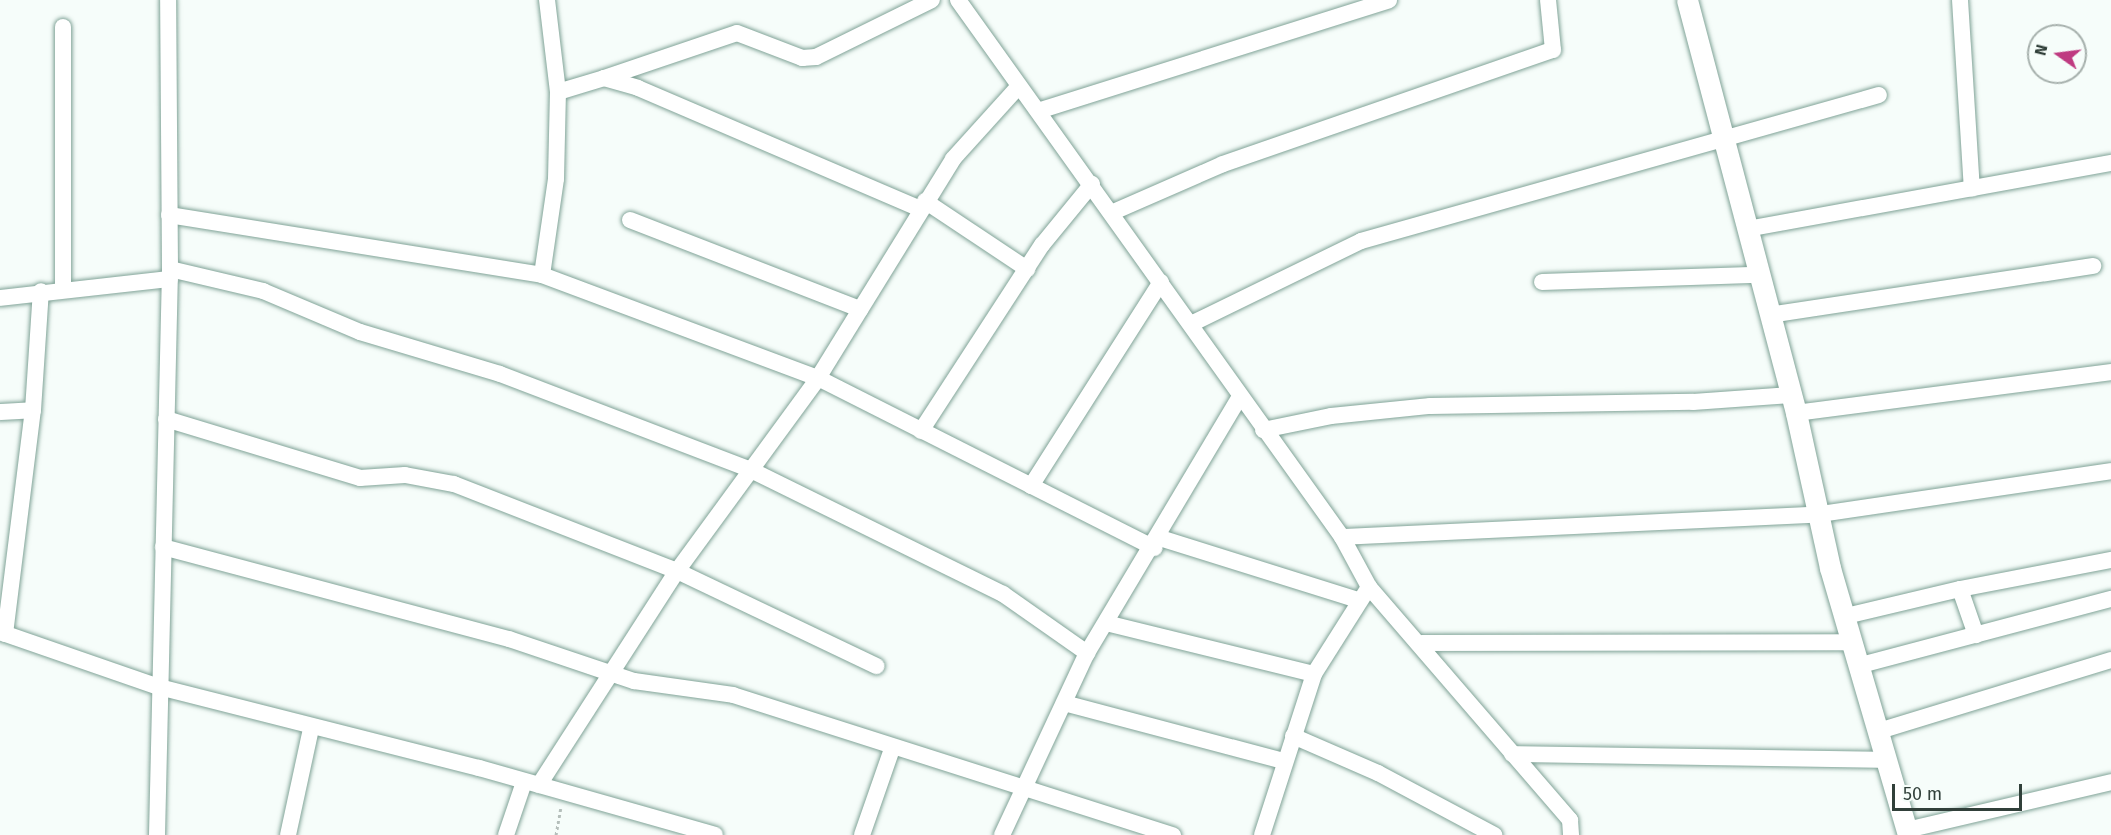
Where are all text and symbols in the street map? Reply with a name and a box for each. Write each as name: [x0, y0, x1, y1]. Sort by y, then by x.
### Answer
north arrow: [2027, 24, 2087, 84]
text: N: [2030, 43, 2051, 57]
scale bar: [1895, 772, 2026, 810]
text: 50 m: [1903, 783, 1942, 805]

